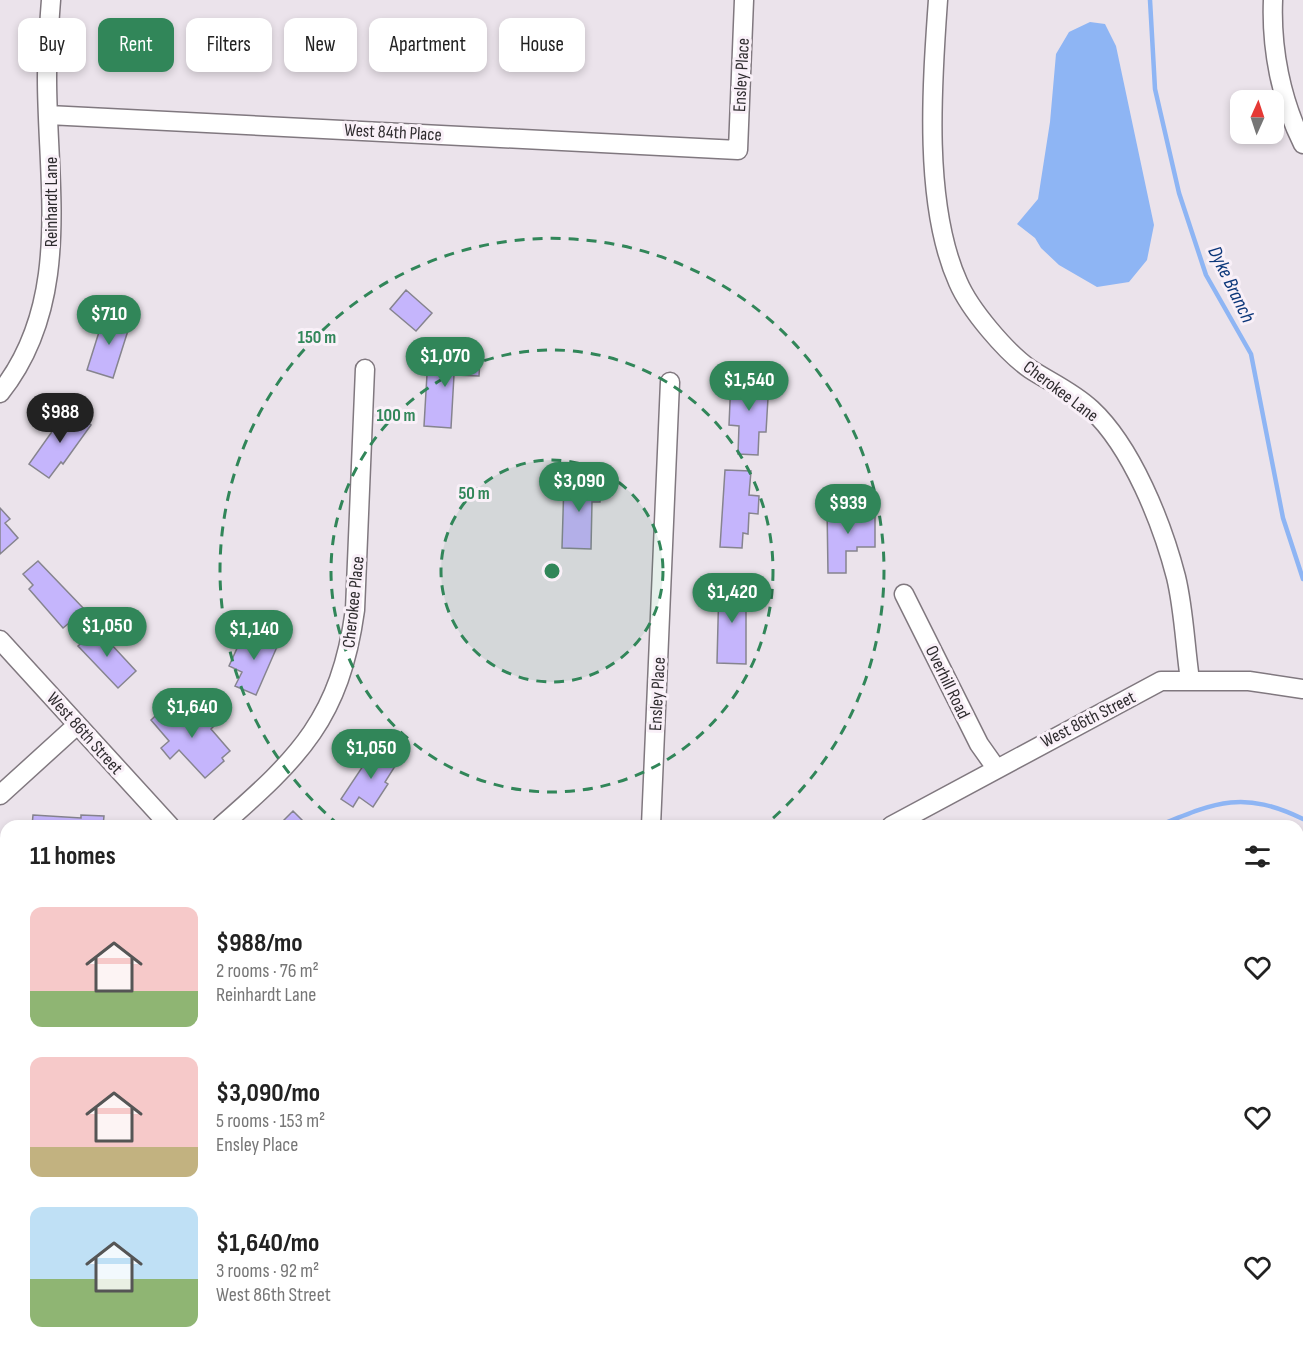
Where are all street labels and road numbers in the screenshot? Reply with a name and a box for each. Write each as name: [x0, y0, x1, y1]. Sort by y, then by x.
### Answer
street label: Ensley Place: [729, 37, 754, 113]
street label: West 84th Place: [344, 119, 442, 146]
street label: Reinhardt Lane: [41, 157, 62, 247]
street label: Cherokee Lane: [1019, 356, 1102, 426]
street label: Cherokee Place: [338, 555, 369, 649]
street label: Overhill Road: [921, 642, 974, 722]
street label: Ensley Place: [645, 656, 670, 732]
street label: West 86th Street: [1037, 686, 1139, 752]
street label: West 86th Street: [42, 688, 127, 779]

